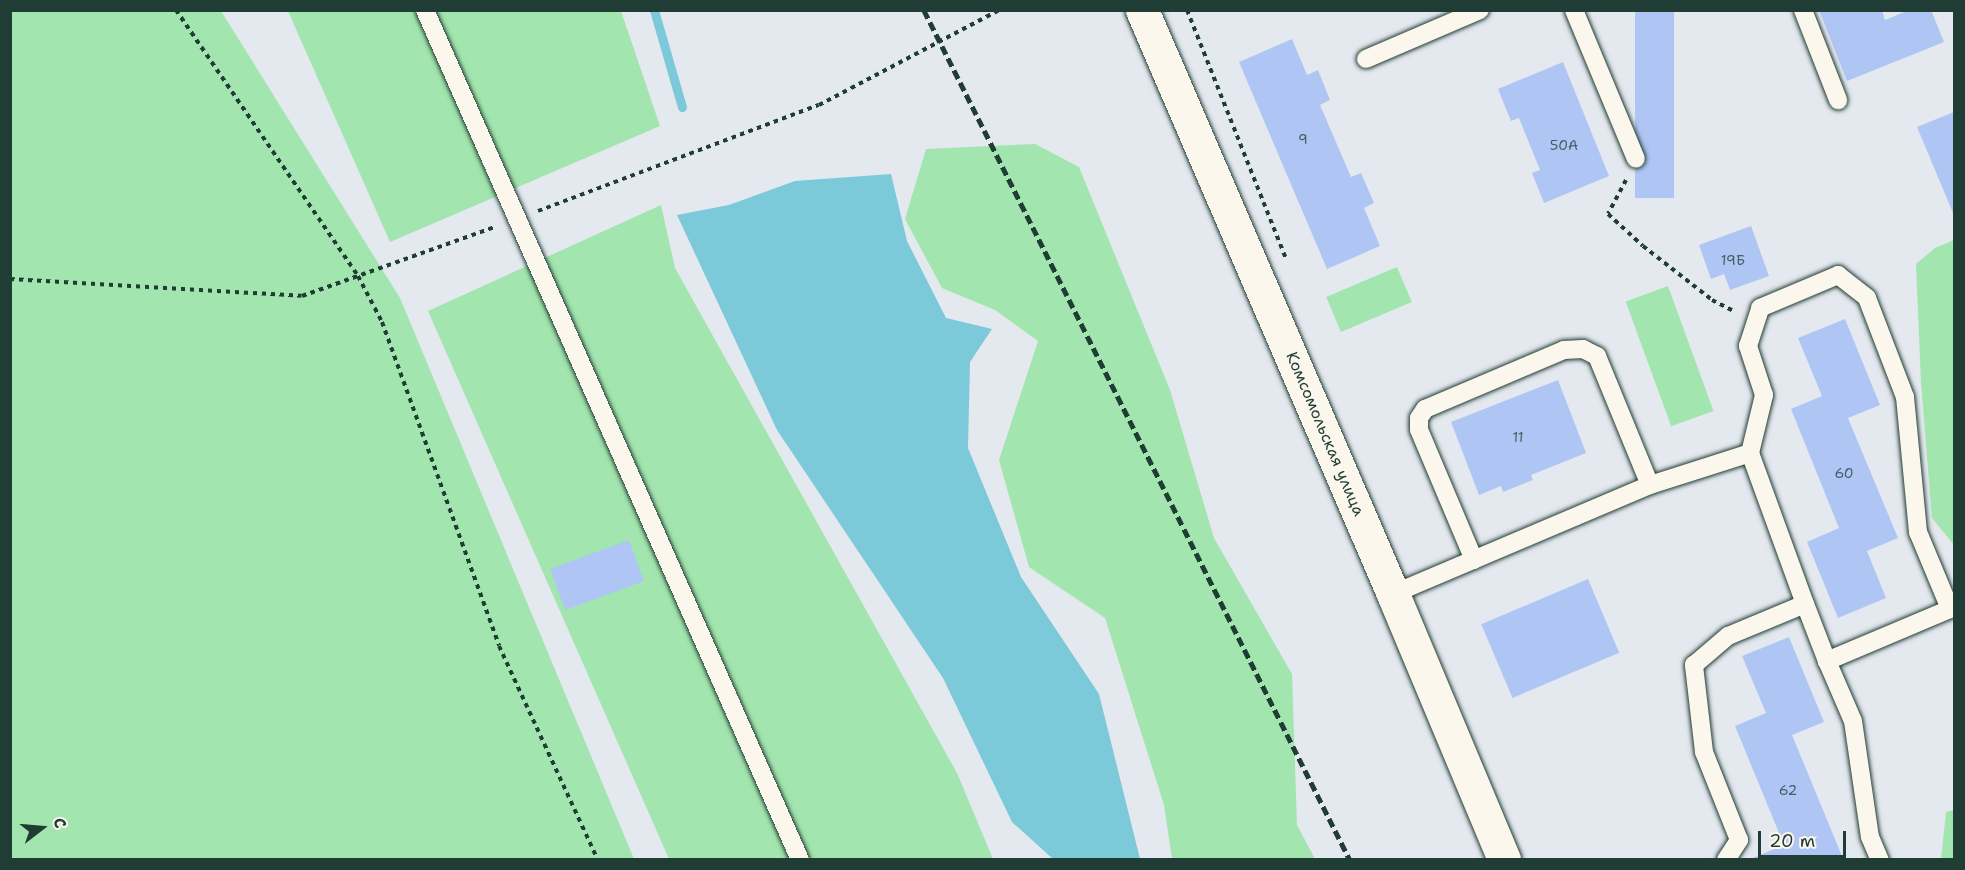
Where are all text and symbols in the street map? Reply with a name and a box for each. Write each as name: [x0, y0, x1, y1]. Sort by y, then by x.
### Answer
house number: 9: [1298, 131, 1308, 147]
house number: 50А: [1550, 137, 1578, 153]
house number: 19Б: [1721, 252, 1745, 268]
street label: Комсомольская улица: [1282, 349, 1368, 519]
house number: 11: [1512, 429, 1524, 445]
house number: 60: [1834, 465, 1854, 481]
house number: 62: [1779, 782, 1797, 798]
north arrow: [12, 798, 72, 858]
text: С: [48, 815, 71, 831]
scale bar: [1761, 819, 1850, 857]
text: 20 m: [1769, 829, 1815, 853]

